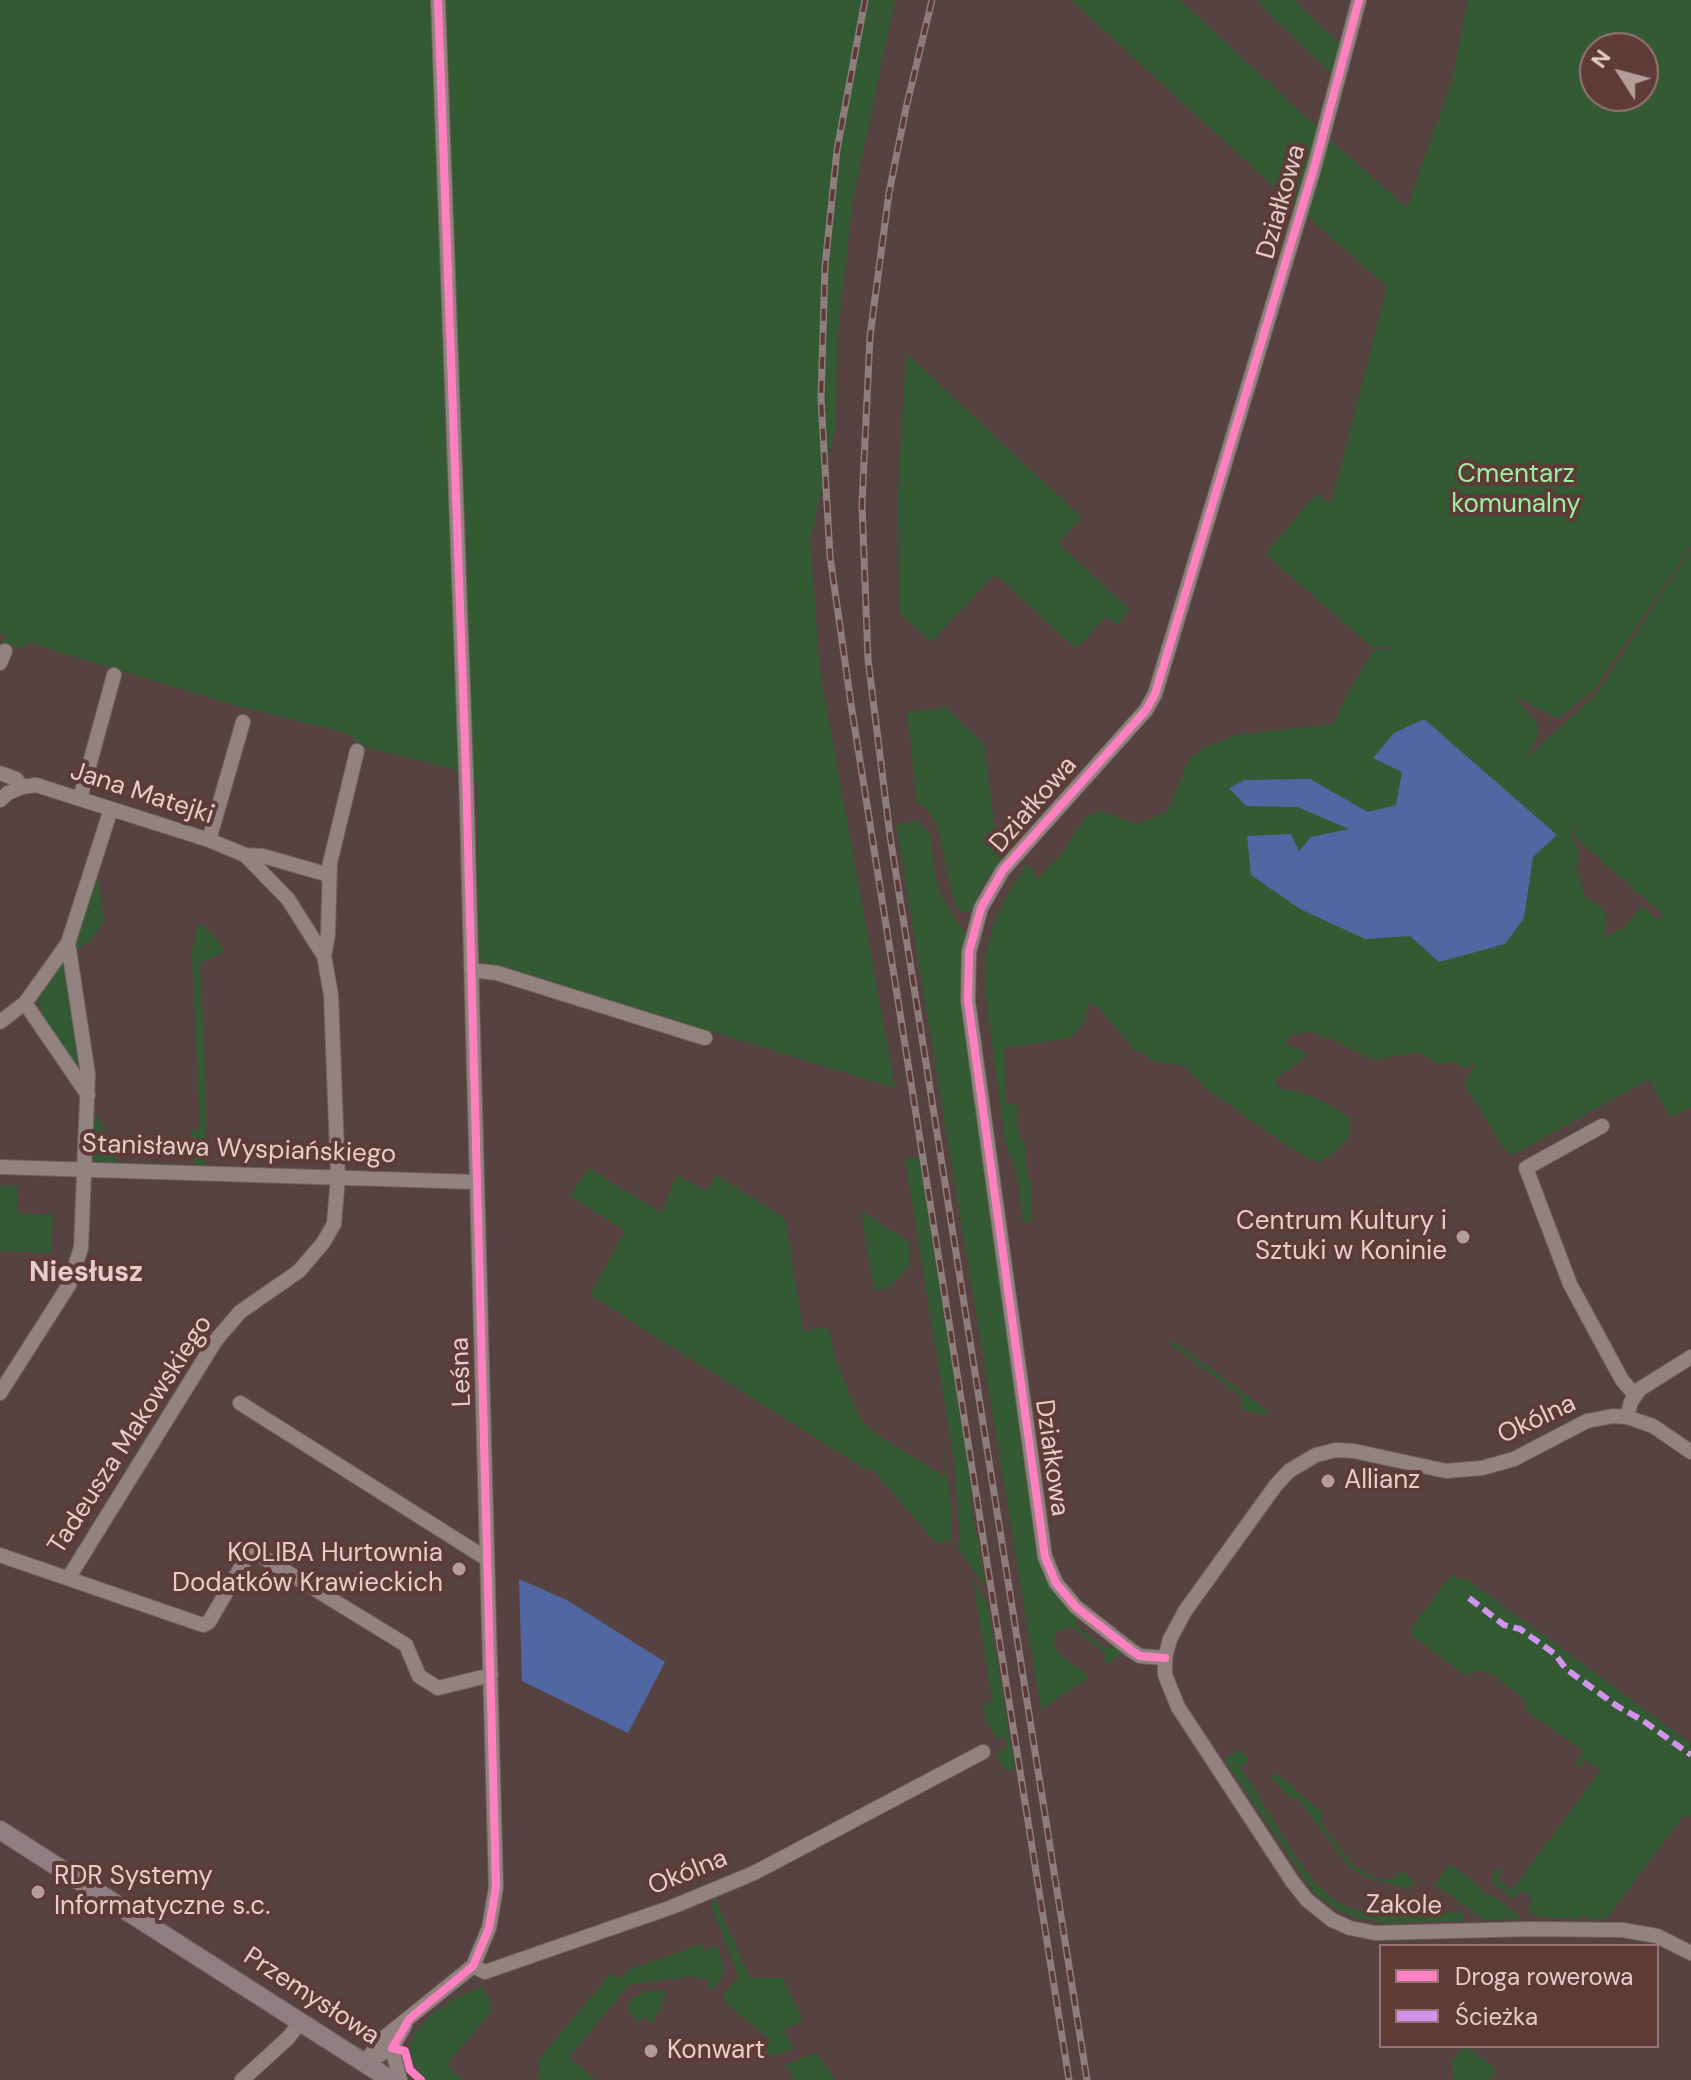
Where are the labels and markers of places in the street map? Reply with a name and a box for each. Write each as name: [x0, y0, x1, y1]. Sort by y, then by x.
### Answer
place label: Centrum Kultury i Sztuki w Koninie: [1236, 1206, 1447, 1268]
marker: Centrum Kultury i Sztuki w Koninie: [1454, 1228, 1472, 1246]
place label: Allianz: [1344, 1465, 1420, 1497]
marker: Allianz: [1319, 1472, 1337, 1490]
place label: KOLIBA Hurtownia Dodatków Krawieckich: [172, 1538, 443, 1600]
marker: KOLIBA Hurtownia Dodatków Krawieckich: [450, 1560, 468, 1578]
place label: RDR Systemy Informatyczne s.c.: [54, 1861, 270, 1922]
marker: RDR Systemy Informatyczne s.c.: [29, 1883, 47, 1901]
place label: Konwart: [667, 2035, 765, 2067]
marker: Konwart: [642, 2042, 660, 2060]

